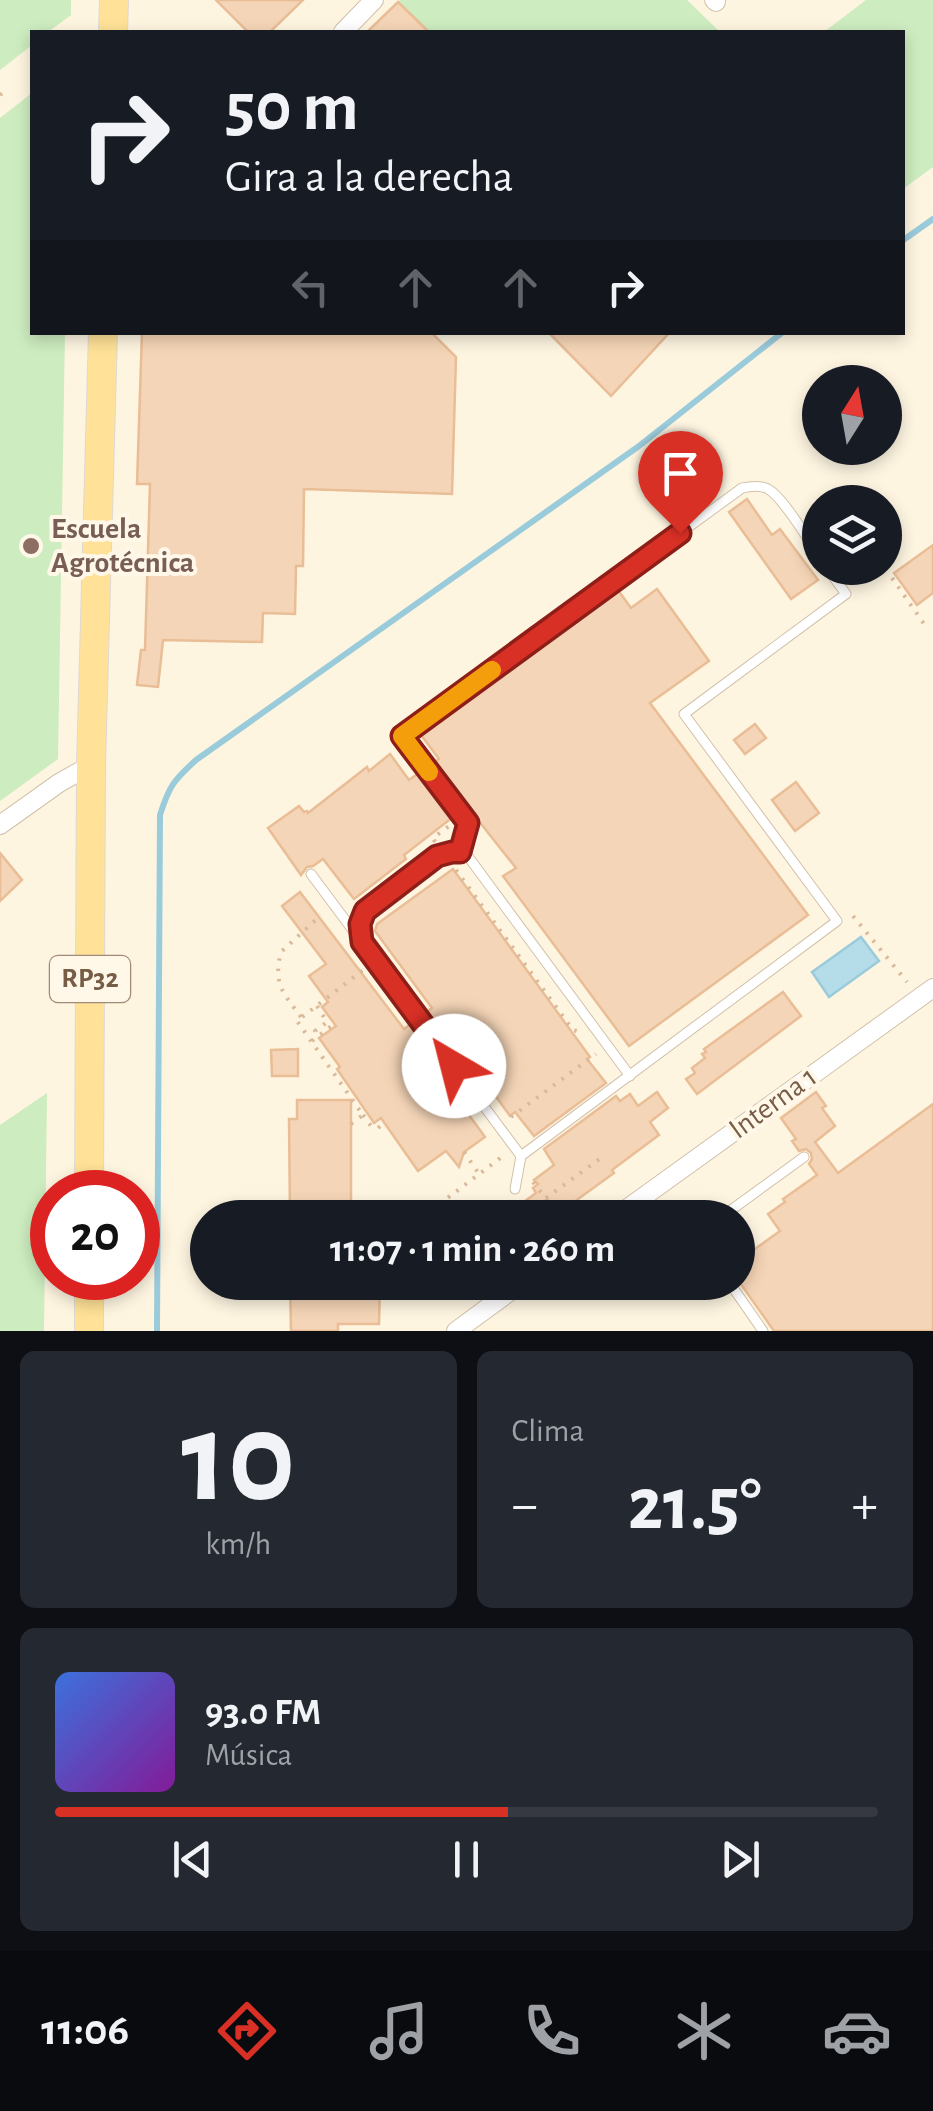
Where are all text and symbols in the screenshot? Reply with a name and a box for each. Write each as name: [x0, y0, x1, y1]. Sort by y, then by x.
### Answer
icon: right: [60, 70, 190, 200]
text: 50 m: [225, 73, 359, 143]
text: Gira a la derecha: [225, 155, 514, 200]
icon: left: [283, 260, 338, 315]
icon: ahead: [388, 260, 443, 315]
icon: ahead: [493, 260, 548, 315]
icon: right: [598, 260, 653, 315]
north arrow: [802, 365, 902, 465]
map controls: [802, 365, 902, 585]
pin: [638, 431, 723, 534]
icon: arrive: [653, 446, 708, 501]
button: layers: [802, 485, 902, 585]
place label: Escuela Agrotécnica: [51, 514, 194, 578]
marker: Escuela Agrotécnica: [20, 535, 42, 557]
road number: RP32: [50, 956, 130, 1002]
position arrow: [402, 1014, 506, 1118]
street label: Interna 1: [724, 1061, 822, 1145]
speed limit sign: 20: [30, 1170, 160, 1300]
text: 11:07 · 1 min · 260 m: [330, 1231, 615, 1269]
text: 10: [181, 1395, 296, 1525]
text: Clima: [512, 1415, 584, 1447]
text: 21.5°: [628, 1468, 762, 1543]
text: −: [512, 1478, 538, 1533]
text: +: [852, 1478, 878, 1533]
text: km/h: [205, 1528, 271, 1560]
text: 93.0 FM: [205, 1694, 321, 1732]
text: Música: [205, 1739, 292, 1771]
icon: previous: [165, 1832, 220, 1887]
icon: pause: [439, 1832, 494, 1887]
icon: next: [713, 1832, 768, 1887]
icon: directions: [212, 1996, 282, 2066]
icon: music: [364, 1996, 434, 2066]
icon: phone: [517, 1996, 587, 2066]
icon: climate: [669, 1996, 739, 2066]
icon: car: [822, 1996, 892, 2066]
text: 11:06: [41, 2008, 129, 2053]

